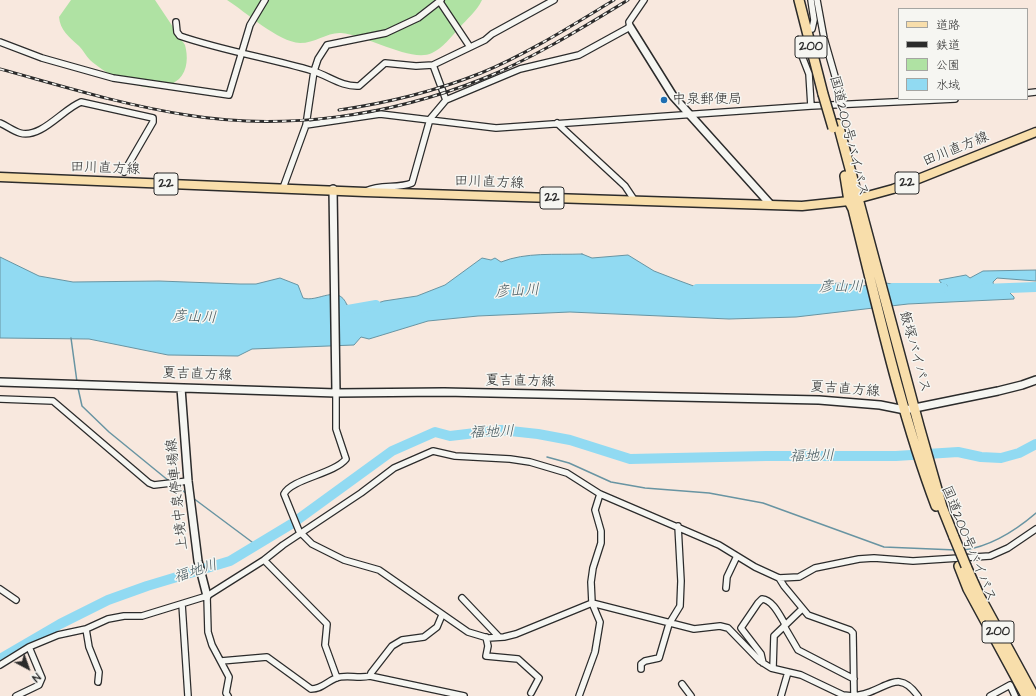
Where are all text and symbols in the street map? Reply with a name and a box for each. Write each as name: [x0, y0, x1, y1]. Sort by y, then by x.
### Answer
legend: [898, 8, 1028, 100]
text: 道路: [936, 17, 960, 34]
road number: 200: [795, 36, 827, 58]
text: 鉄道: [936, 37, 960, 54]
text: 公園: [936, 57, 960, 74]
street label: 国道200号バイパス: [825, 74, 871, 198]
text: 水域: [936, 77, 960, 94]
place label: 中泉郵便局: [672, 92, 742, 108]
marker: 中泉郵便局: [659, 95, 669, 105]
street label: 田川直方線: [920, 129, 992, 171]
street label: 田川直方線: [70, 159, 140, 179]
road number: 22: [895, 172, 919, 194]
road number: 22: [154, 173, 178, 195]
street label: 田川直方線: [454, 173, 524, 193]
road number: 22: [540, 187, 564, 209]
water label: 彦山川: [819, 279, 863, 297]
water label: 彦山川: [494, 282, 540, 302]
water label: 彦山川: [171, 308, 217, 328]
street label: 飯塚バイパス: [895, 309, 933, 395]
street label: 夏吉直方線: [162, 365, 232, 385]
street label: 夏吉直方線: [485, 373, 555, 391]
street label: 夏吉直方線: [809, 379, 881, 401]
water label: 福地川: [469, 423, 515, 443]
street label: 上境中泉停車場線: [164, 437, 192, 551]
water label: 福地川: [789, 448, 835, 466]
street label: 国道200号バイパス: [937, 484, 999, 604]
water label: 福地川: [172, 556, 220, 588]
road number: 200: [982, 621, 1014, 643]
north arrow: [8, 648, 48, 688]
text: N: [29, 670, 44, 685]

